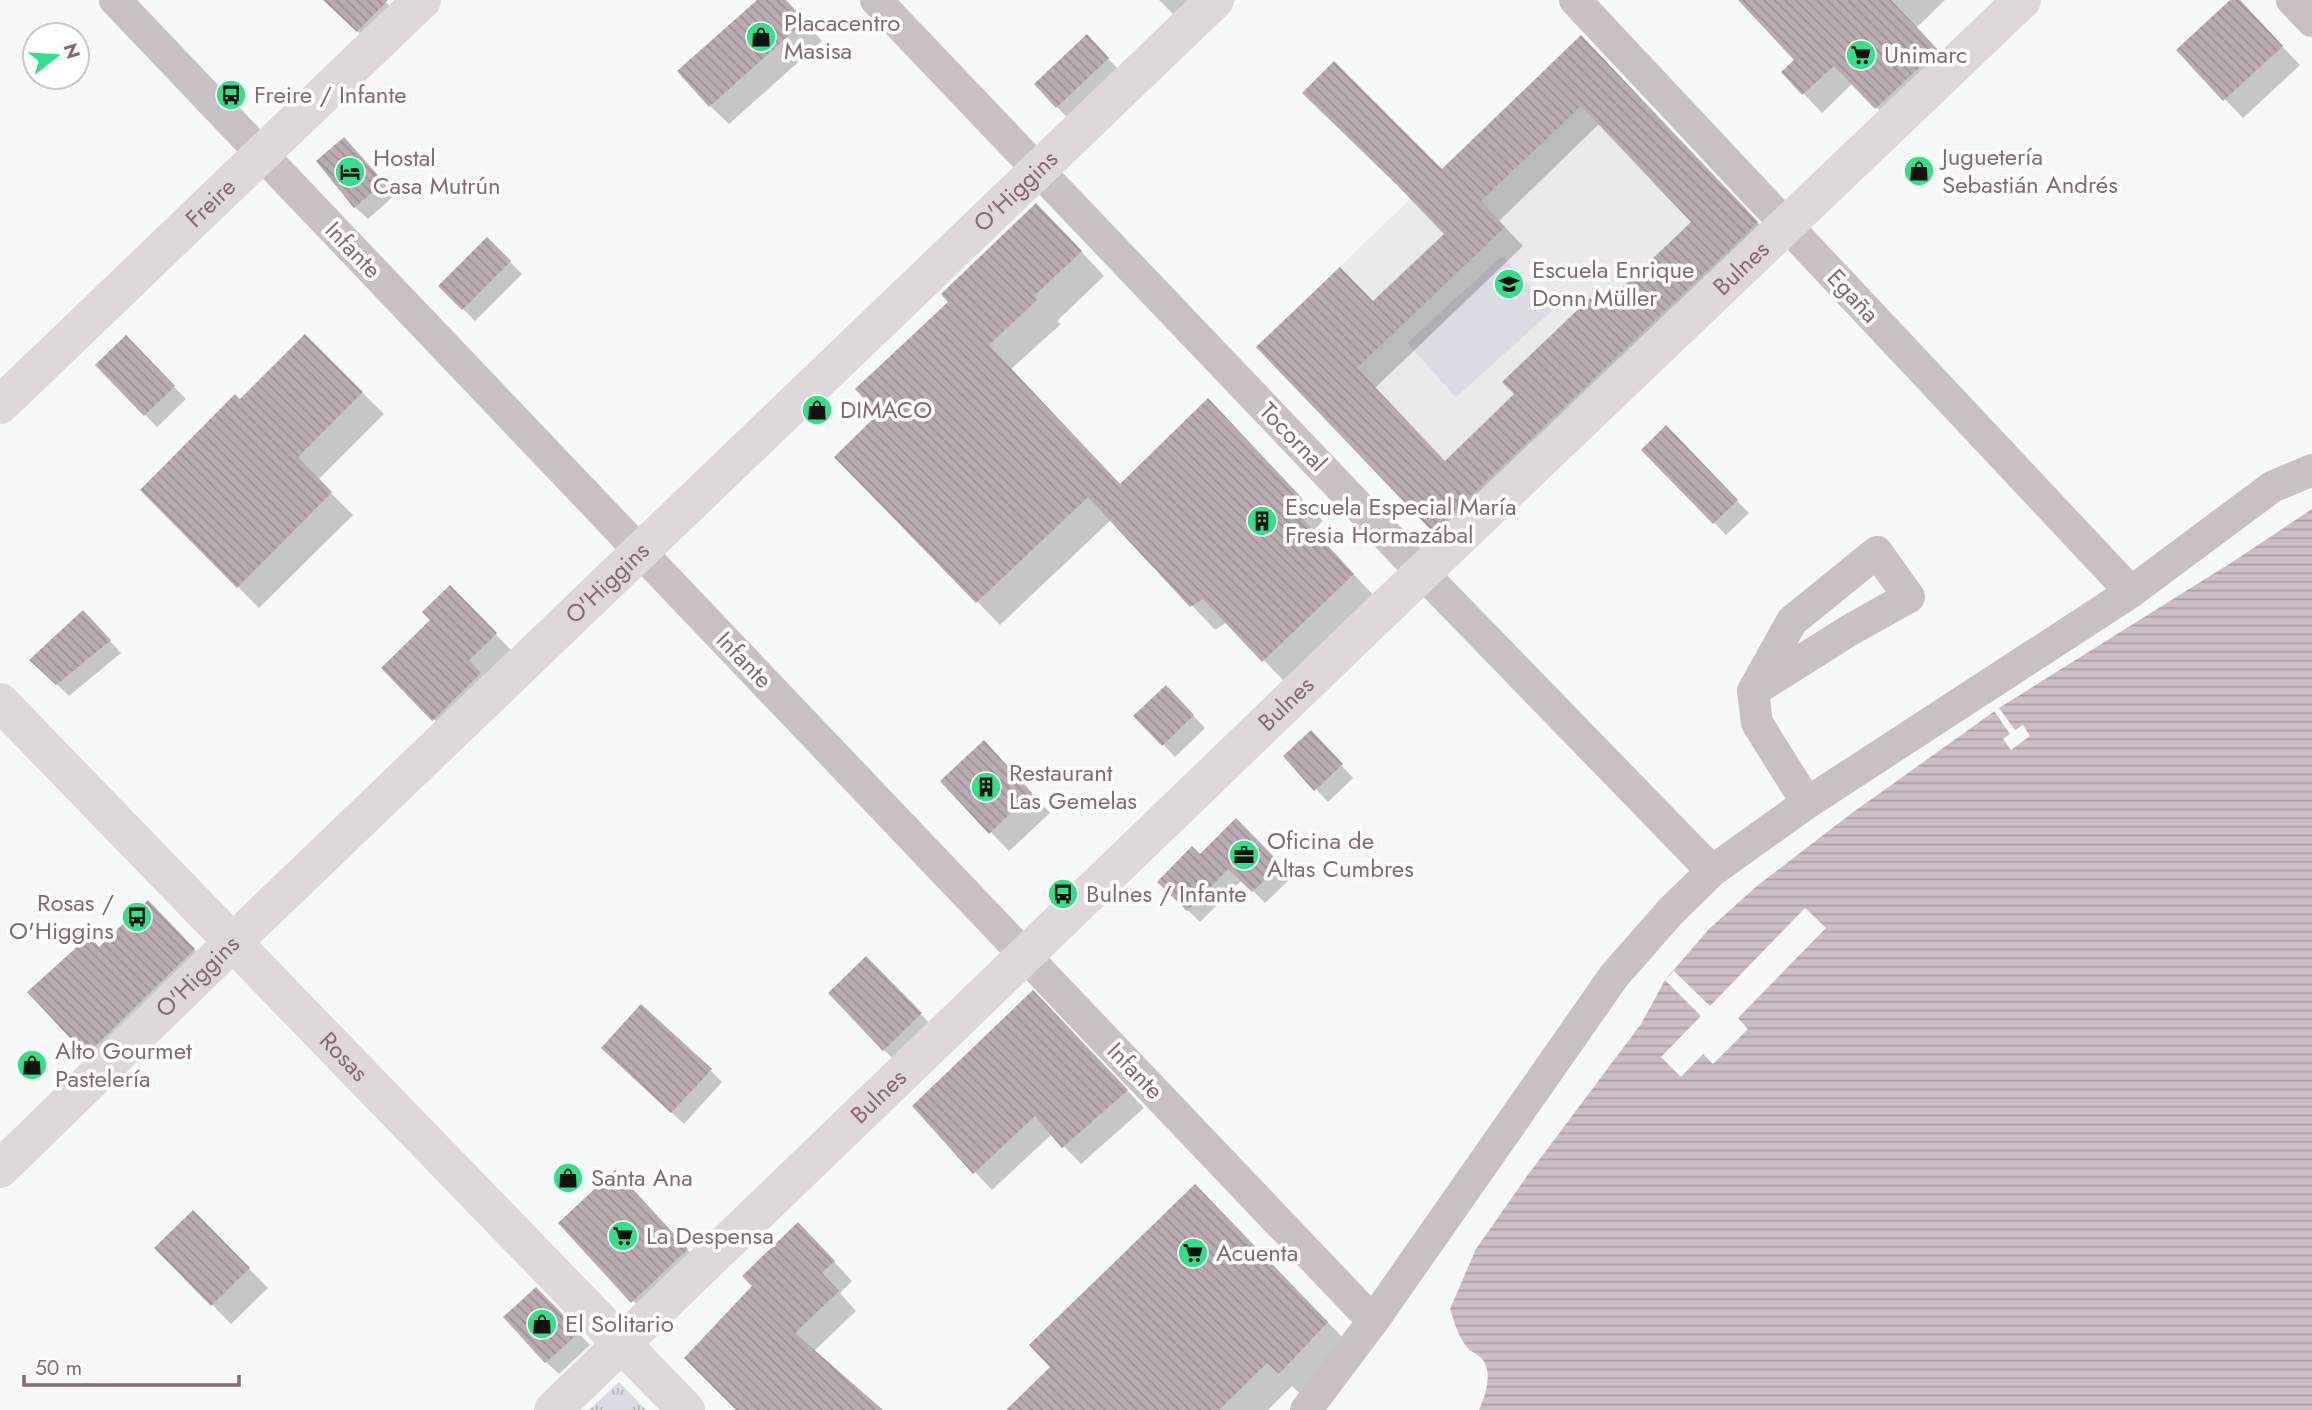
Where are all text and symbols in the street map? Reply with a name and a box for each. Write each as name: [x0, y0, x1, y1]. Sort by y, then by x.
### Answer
place label: Placacentro Masisa: [784, 5, 900, 68]
shop icon: Placacentro Masisa: [744, 20, 778, 54]
north arrow: [21, 21, 91, 91]
place label: Unimarc: [1884, 37, 1967, 72]
supermarket icon: Unimarc: [1844, 38, 1878, 72]
text: N: [57, 40, 87, 62]
place label: Freire / Infante: [254, 77, 407, 112]
bus stop icon: Freire / Infante: [214, 78, 248, 112]
place label: Juguetería Sebastián Andrés: [1939, 139, 2118, 202]
place label: Hostal Casa Mutrún: [373, 140, 501, 203]
street label: O'Higgins: [965, 142, 1065, 240]
shop icon: Juguetería Sebastián Andrés: [1902, 154, 1936, 188]
hotel icon: Hostal Casa Mutrún: [333, 155, 367, 189]
street label: Freire: [177, 170, 243, 235]
street label: Infante: [317, 213, 389, 286]
street label: Bulnes: [1705, 232, 1777, 303]
place label: Escuela Enrique Donn Müller: [1532, 252, 1694, 315]
street label: Egaña: [1819, 261, 1888, 330]
school or university icon: Escuela Enrique Donn Müller: [1492, 267, 1526, 301]
place label: DIMACO: [840, 392, 932, 427]
shop icon: DIMACO: [800, 393, 834, 427]
street label: Tocornal: [1251, 394, 1335, 479]
place label: Escuela Especial María Fresia Hormazábal: [1285, 489, 1516, 552]
building icon: Escuela Especial María Fresia Hormazábal: [1245, 504, 1279, 538]
street label: O'Higgins: [557, 534, 657, 632]
street label: Infante: [708, 623, 780, 696]
street label: Bulnes: [1250, 668, 1322, 739]
place label: Restaurant Las Gemelas: [1009, 755, 1137, 818]
building icon: Restaurant Las Gemelas: [969, 770, 1003, 804]
place label: Oficina de Altas Cumbres: [1267, 823, 1414, 886]
office icon: Oficina de Altas Cumbres: [1227, 838, 1261, 872]
place label: Bulnes / Infante: [1086, 876, 1247, 911]
bus stop icon: Bulnes / Infante: [1046, 877, 1080, 911]
place label: Rosas / O'Higgins: [9, 885, 114, 948]
bus stop icon: Rosas / O'Higgins: [120, 900, 154, 934]
street label: O'Higgins: [147, 927, 247, 1025]
street label: Rosas: [312, 1024, 377, 1089]
place label: Alto Gourmet Pastelería: [55, 1033, 192, 1096]
street label: Infante: [1099, 1034, 1171, 1107]
shop icon: Alto Gourmet Pastelería: [15, 1048, 49, 1082]
street label: Bulnes: [842, 1060, 914, 1132]
place label: Santa Ana: [591, 1160, 693, 1195]
shop icon: Santa Ana: [551, 1161, 585, 1195]
place label: La Despensa: [646, 1218, 774, 1253]
supermarket icon: La Despensa: [606, 1219, 640, 1253]
place label: Acuenta: [1216, 1235, 1298, 1270]
supermarket icon: Acuenta: [1176, 1236, 1210, 1270]
place label: El Solitario: [565, 1306, 674, 1341]
shop icon: El Solitario: [525, 1307, 559, 1341]
scale bar: [24, 1344, 240, 1388]
text: 50 m: [35, 1353, 82, 1383]

